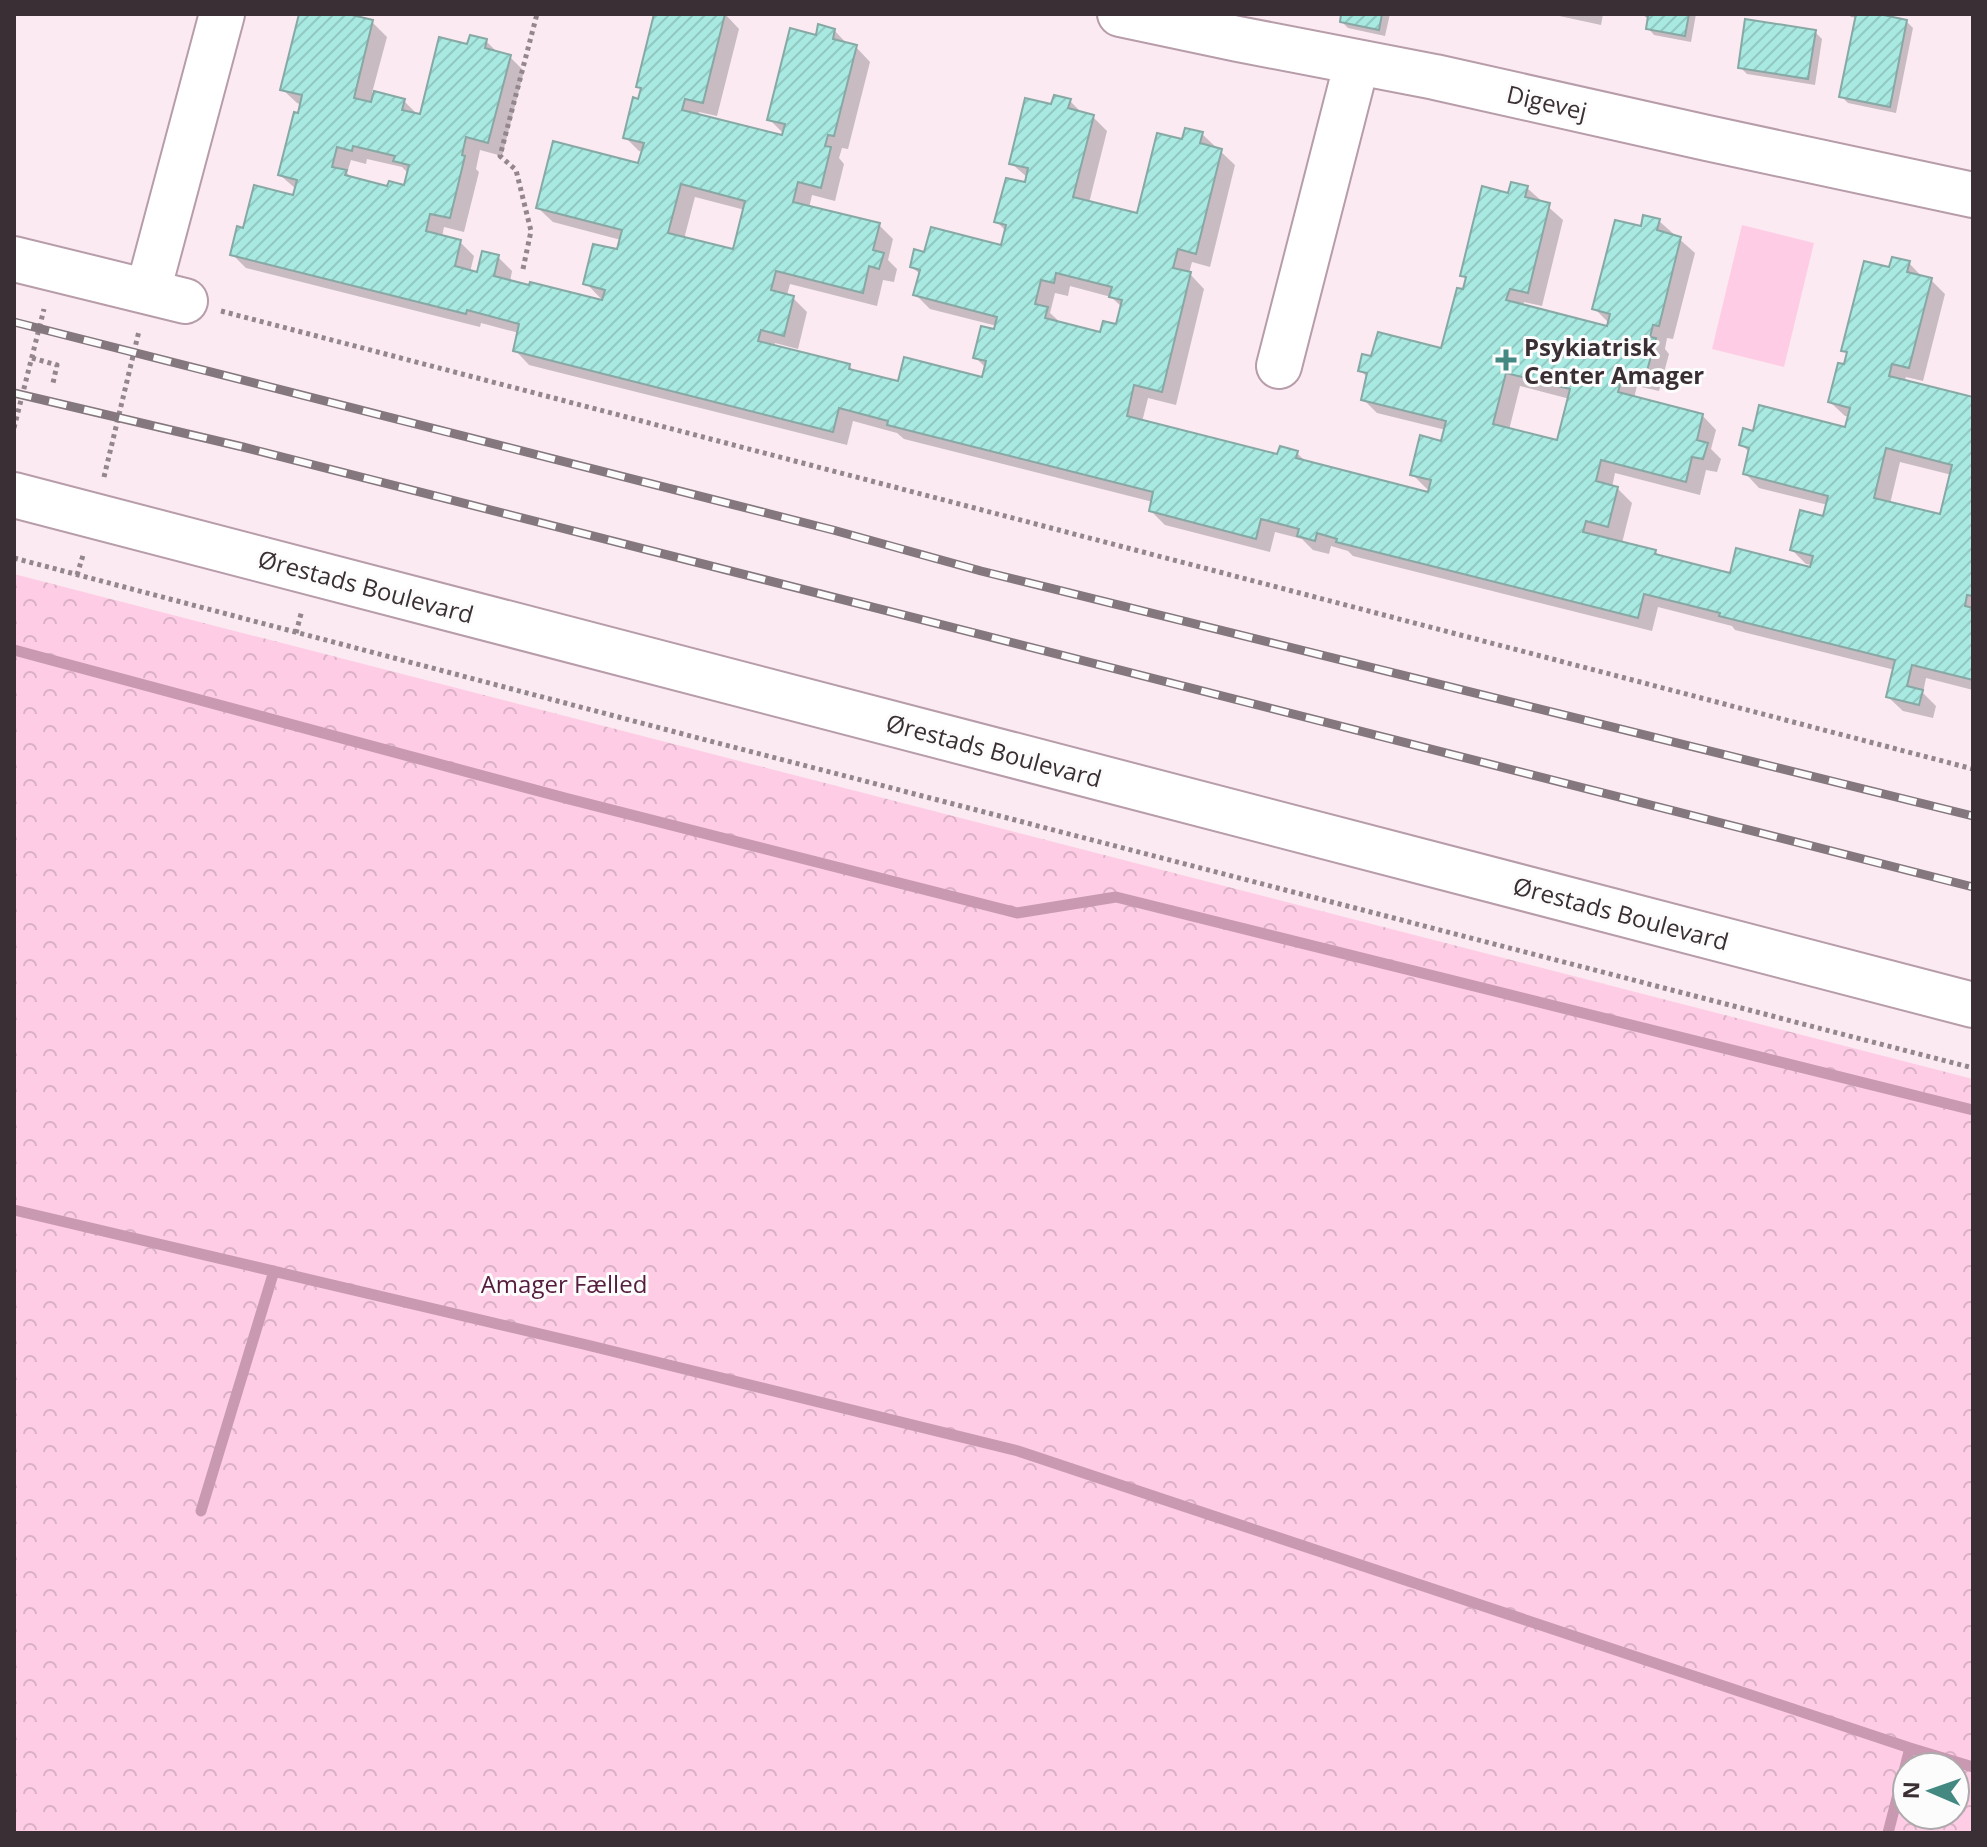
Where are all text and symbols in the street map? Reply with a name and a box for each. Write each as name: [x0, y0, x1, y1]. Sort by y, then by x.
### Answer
street label: Digevej: [1504, 77, 1590, 127]
place label: Psykiatrisk Center Amager: [1524, 330, 1704, 391]
marker: Psykiatrisk Center Amager: [1495, 349, 1517, 371]
street label: Ørestads Boulevard: [255, 541, 477, 631]
street label: Ørestads Boulevard: [883, 705, 1105, 795]
street label: Ørestads Boulevard: [1510, 868, 1732, 958]
park label: Amager Fælled: [481, 1267, 647, 1300]
north arrow: [1891, 1751, 1971, 1831]
text: N: [1895, 1781, 1925, 1800]

